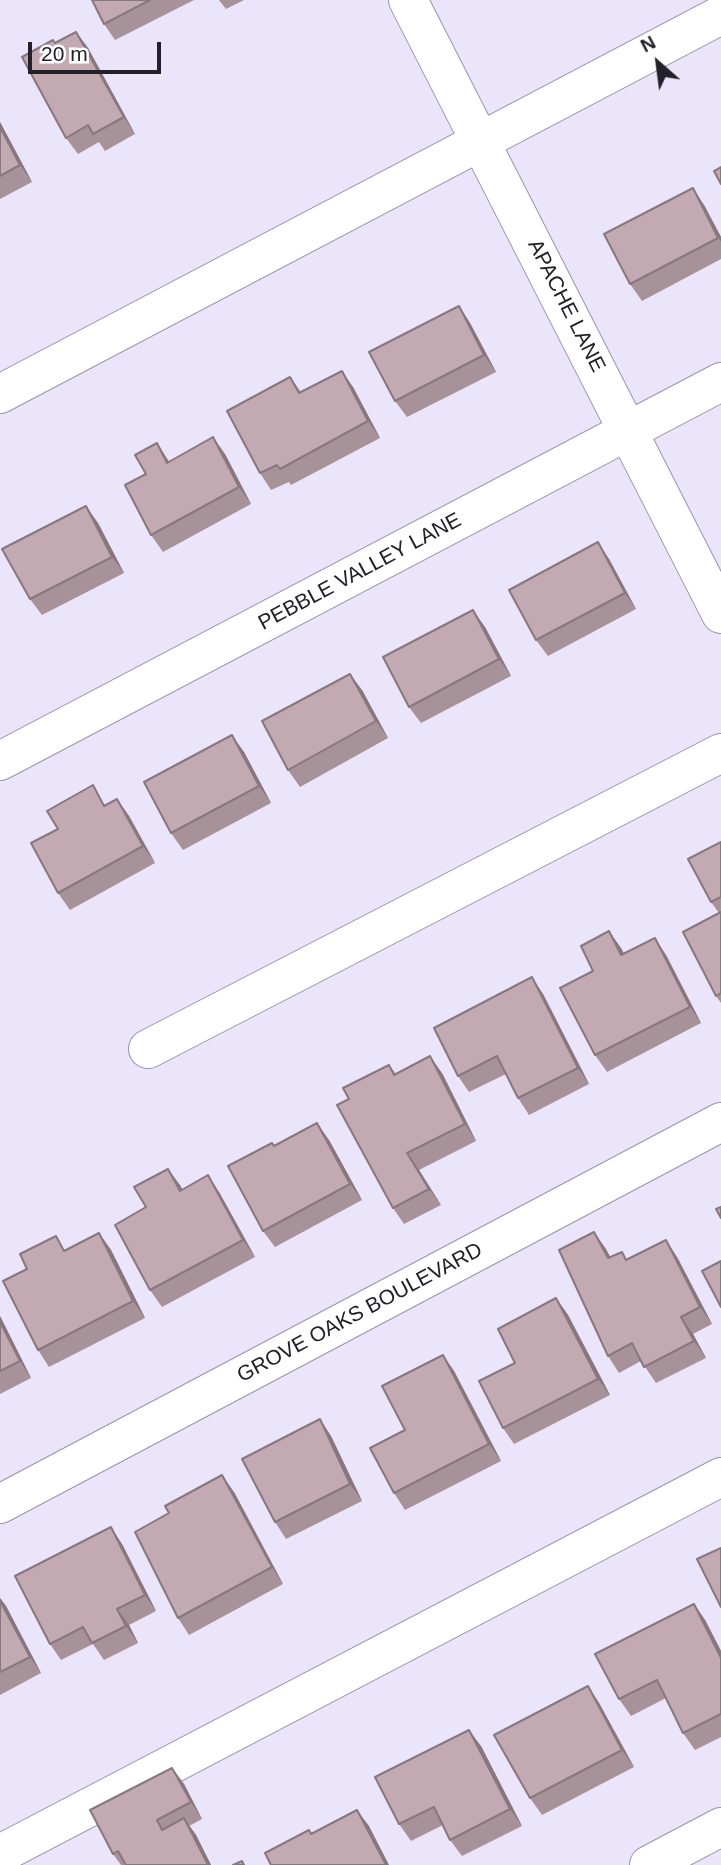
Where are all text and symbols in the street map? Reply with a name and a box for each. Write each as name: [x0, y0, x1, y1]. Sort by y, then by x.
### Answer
scale bar: [32, 28, 164, 72]
north arrow: [623, 28, 693, 98]
text: N: [637, 32, 659, 57]
text: 20 m: [41, 42, 88, 65]
street label: APACHE LANE: [522, 235, 610, 377]
street label: PEBBLE VALLEY LANE: [254, 508, 466, 636]
street label: GROVE OAKS BOULEVARD: [233, 1238, 487, 1388]

